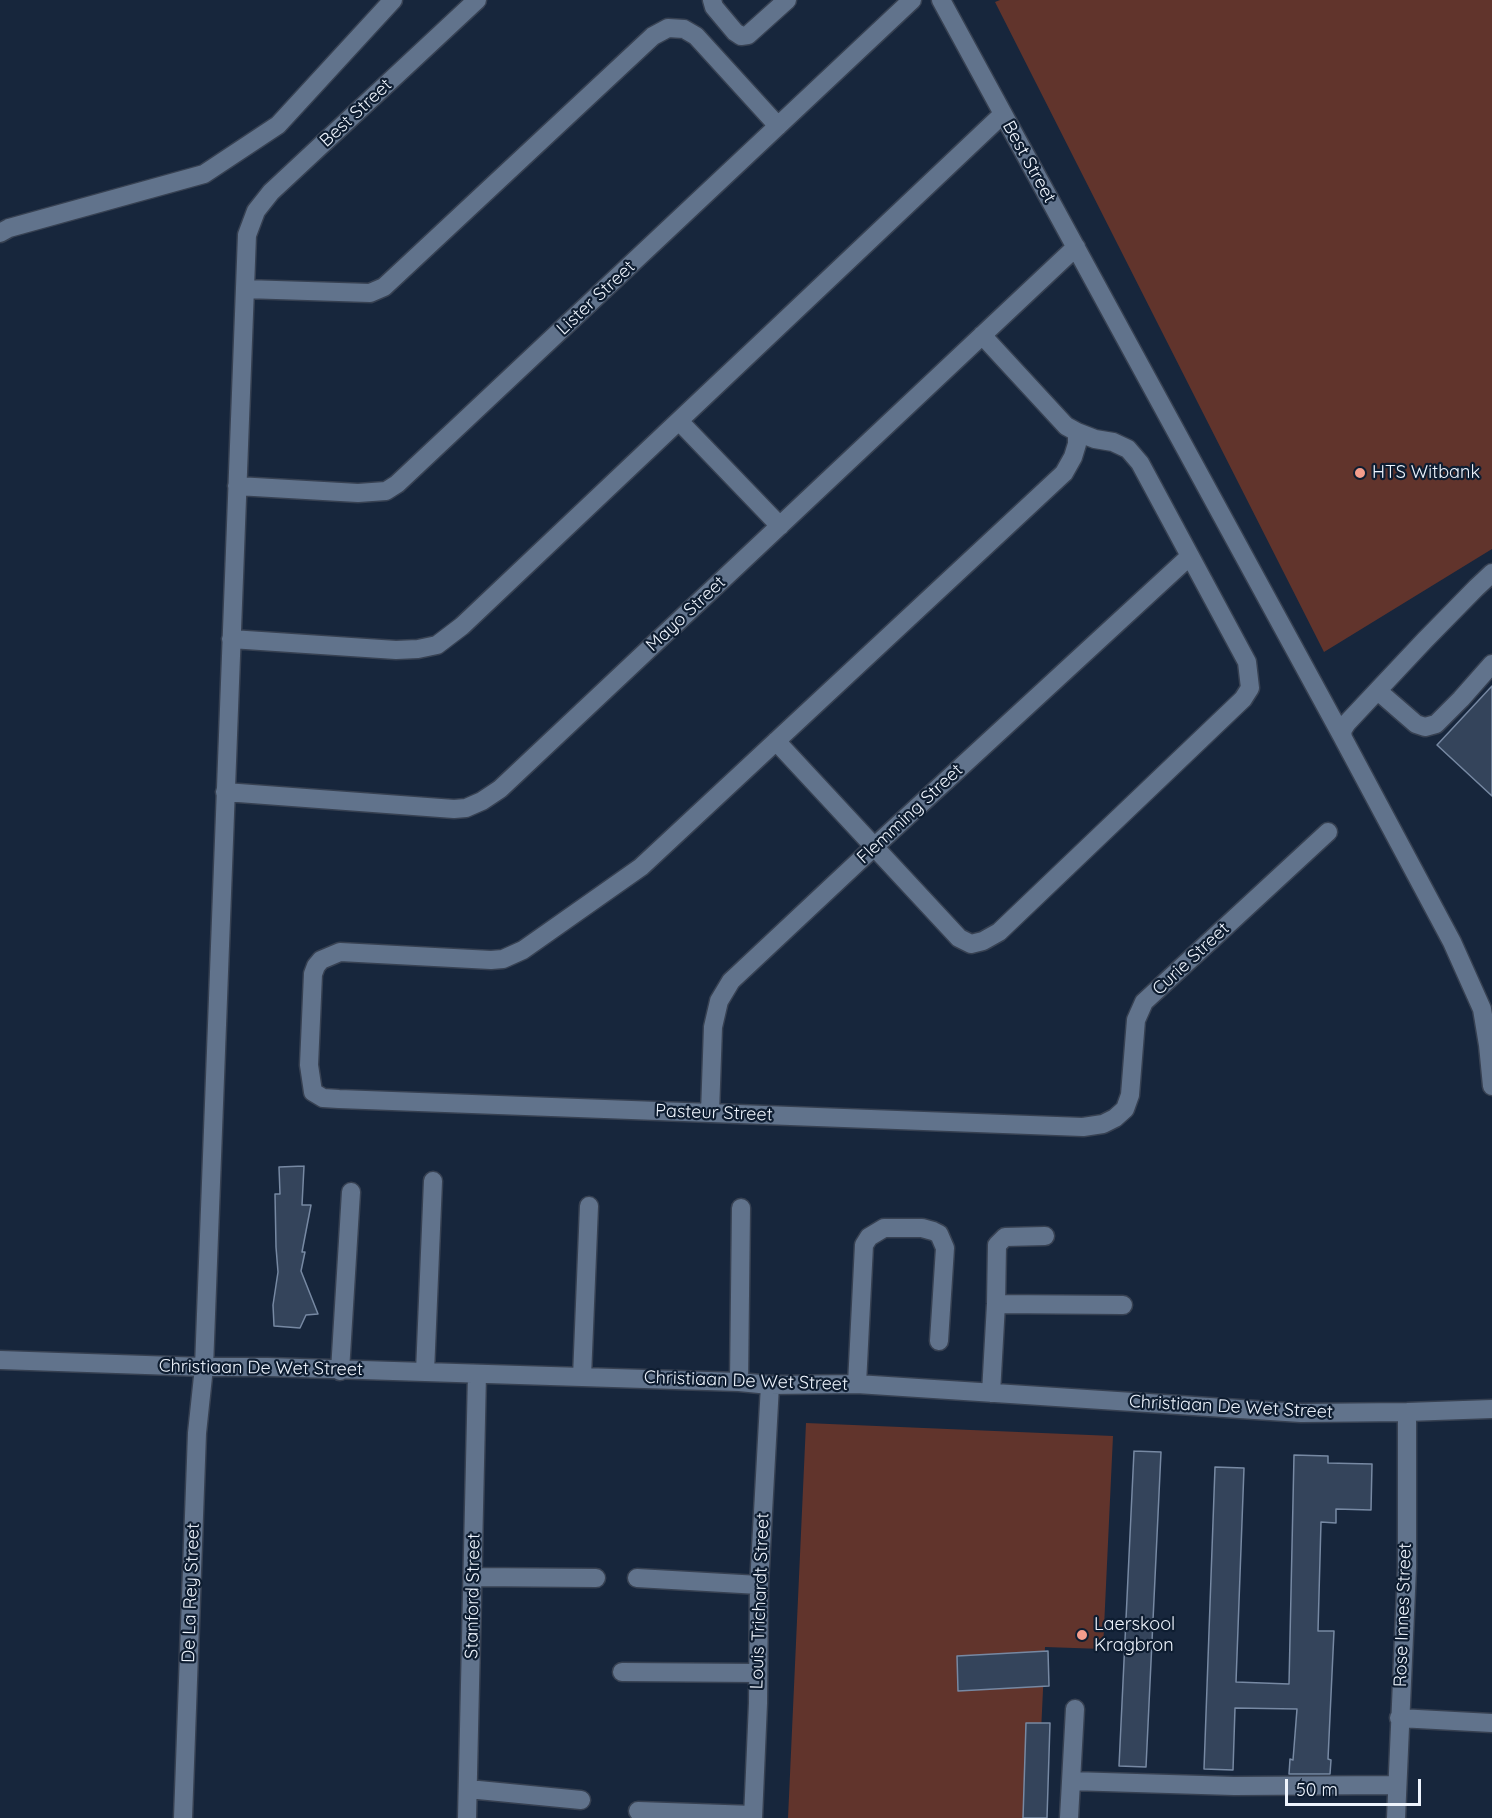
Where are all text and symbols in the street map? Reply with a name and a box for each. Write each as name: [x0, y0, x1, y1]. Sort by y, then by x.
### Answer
street label: Best Street: [316, 74, 396, 152]
street label: Best Street: [998, 117, 1060, 207]
street label: Lister Street: [552, 256, 640, 340]
place label: HTS Witbank: [1372, 462, 1480, 484]
marker: HTS Witbank: [1353, 466, 1367, 480]
street label: Mayo Street: [642, 572, 730, 656]
street label: Flemming Street: [853, 759, 967, 869]
street label: Curie Street: [1148, 918, 1234, 1000]
street label: Pasteur Street: [655, 1100, 773, 1126]
street label: Christiaan De Wet Street: [159, 1355, 363, 1381]
street label: Christiaan De Wet Street: [644, 1367, 848, 1395]
street label: Christiaan De Wet Street: [1129, 1391, 1333, 1423]
street label: Louis Trichardt Street: [746, 1512, 774, 1690]
street label: De La Rey Street: [178, 1523, 204, 1663]
street label: Stanford Street: [461, 1533, 485, 1659]
street label: Rose Innes Street: [1390, 1542, 1416, 1688]
place label: Laerskool Kragbron: [1094, 1614, 1175, 1656]
marker: Laerskool Kragbron: [1075, 1628, 1089, 1642]
scale bar: [1288, 1767, 1424, 1805]
text: 50 m: [1296, 1778, 1338, 1801]

